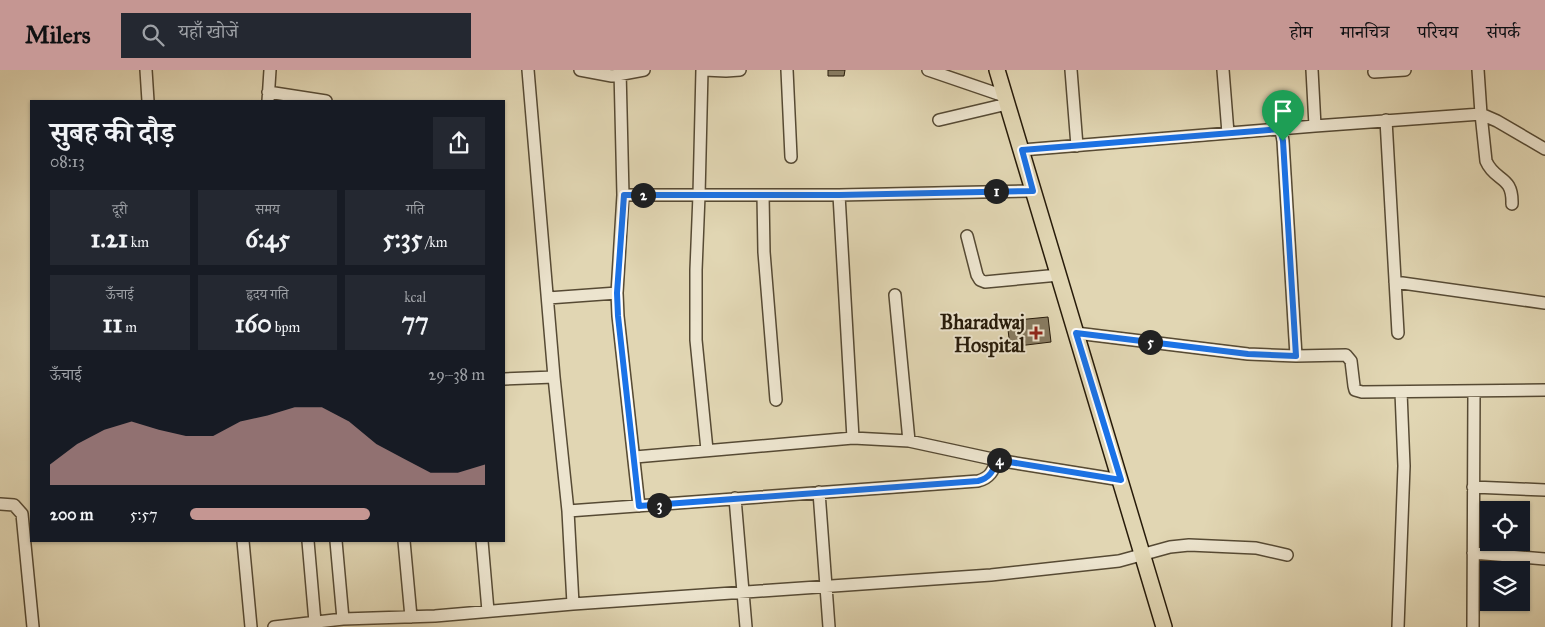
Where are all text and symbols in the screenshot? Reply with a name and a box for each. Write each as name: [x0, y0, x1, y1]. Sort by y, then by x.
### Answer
search box: [121, 13, 471, 58]
text: Milers: [25, 20, 91, 50]
text: यहाँ खोजें: [179, 20, 238, 43]
icon: search: [139, 21, 167, 49]
text: होम: [1290, 21, 1313, 43]
text: मानचित्र: [1341, 21, 1389, 43]
text: परिचय: [1417, 21, 1458, 43]
text: संपर्क: [1486, 21, 1520, 43]
pin: [1262, 90, 1304, 141]
icon: arrive: [1269, 97, 1297, 125]
text: सुबह की दौड़: [50, 115, 175, 150]
button: share: [433, 117, 485, 169]
text: 08:13: [50, 152, 85, 171]
pin: 1: [984, 178, 1008, 204]
pin: 2: [630, 182, 656, 208]
text: 1: [994, 183, 999, 200]
text: 2: [640, 187, 647, 204]
text: दूरी: [112, 201, 127, 218]
text: समय: [255, 201, 280, 218]
text: गति: [406, 201, 424, 218]
text: 1.21: [91, 223, 128, 254]
text: 6:45: [245, 223, 290, 254]
text: 5:35: [383, 223, 422, 254]
text: km: [128, 234, 149, 251]
text: /km: [422, 234, 447, 251]
text: ऊँचाई: [106, 286, 134, 303]
text: हृदय गति: [246, 286, 289, 303]
text: kcal: [404, 289, 426, 306]
text: 77: [402, 306, 429, 337]
text: 11: [103, 308, 122, 339]
text: 160: [235, 308, 272, 339]
place label: Bharadwaj Hospital: [940, 310, 1026, 358]
text: m: [122, 319, 137, 336]
text: bpm: [272, 319, 300, 336]
marker: Bharadwaj Hospital: [1029, 326, 1043, 340]
pin: 5: [1138, 330, 1162, 354]
text: 5: [1147, 334, 1154, 351]
text: ऊँचाई: [50, 365, 82, 384]
text: 29–38 m: [428, 365, 485, 384]
pin: 4: [986, 448, 1012, 472]
text: 4: [996, 452, 1003, 469]
pin: 3: [646, 492, 672, 518]
text: 3: [657, 497, 662, 514]
map controls: [1480, 501, 1530, 611]
button: locate: [1480, 501, 1530, 551]
text: 200 m: [50, 505, 93, 524]
text: 5:57: [130, 505, 157, 524]
button: layers: [1480, 561, 1530, 611]

